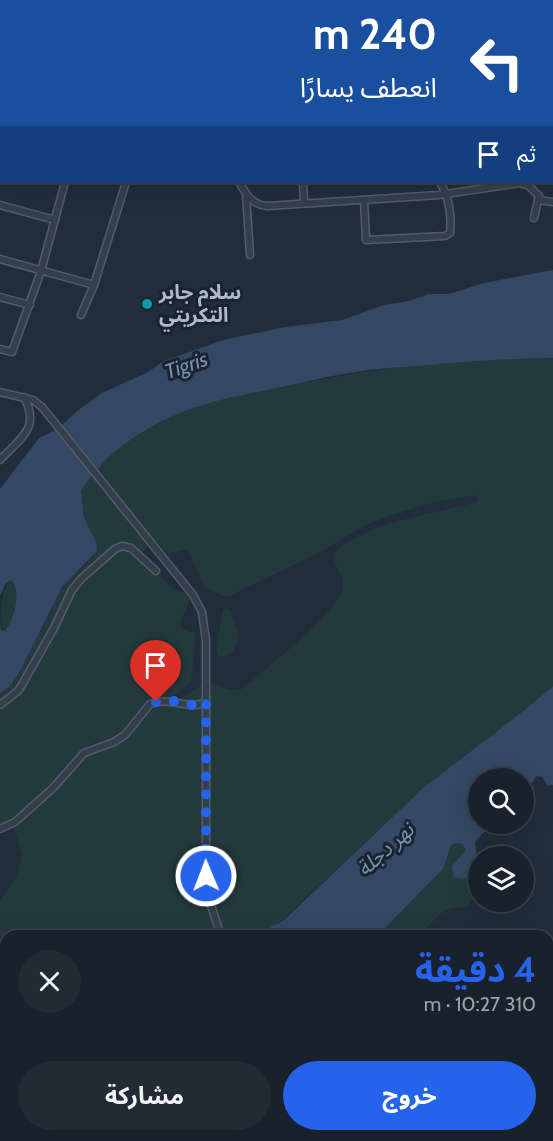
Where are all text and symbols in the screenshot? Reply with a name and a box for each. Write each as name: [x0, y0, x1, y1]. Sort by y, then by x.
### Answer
text: 240 m: [313, 8, 437, 60]
icon: left: [458, 24, 536, 102]
text: انعطف يسارًا: [300, 71, 437, 104]
icon: arrive: [472, 138, 505, 171]
text: ثم: [517, 141, 536, 168]
place label: سلام جابر التكريتي: [158, 280, 241, 332]
marker: سلام جابر التكريتي: [140, 297, 154, 311]
water label: Tigris: [161, 346, 211, 384]
pin: [130, 640, 181, 702]
icon: arrive: [139, 649, 172, 682]
map controls: [468, 768, 534, 912]
button: search: [468, 768, 534, 834]
water label: نهر دجلة: [351, 816, 420, 881]
position arrow: [174, 844, 238, 908]
button: layers: [468, 846, 534, 912]
text: 4 دقيقة: [415, 947, 536, 991]
button: close: [18, 950, 81, 1013]
text: 310 m · 10:27: [424, 992, 536, 1016]
button: مشاركة: [18, 1061, 271, 1130]
button: خروج: [283, 1061, 536, 1130]

